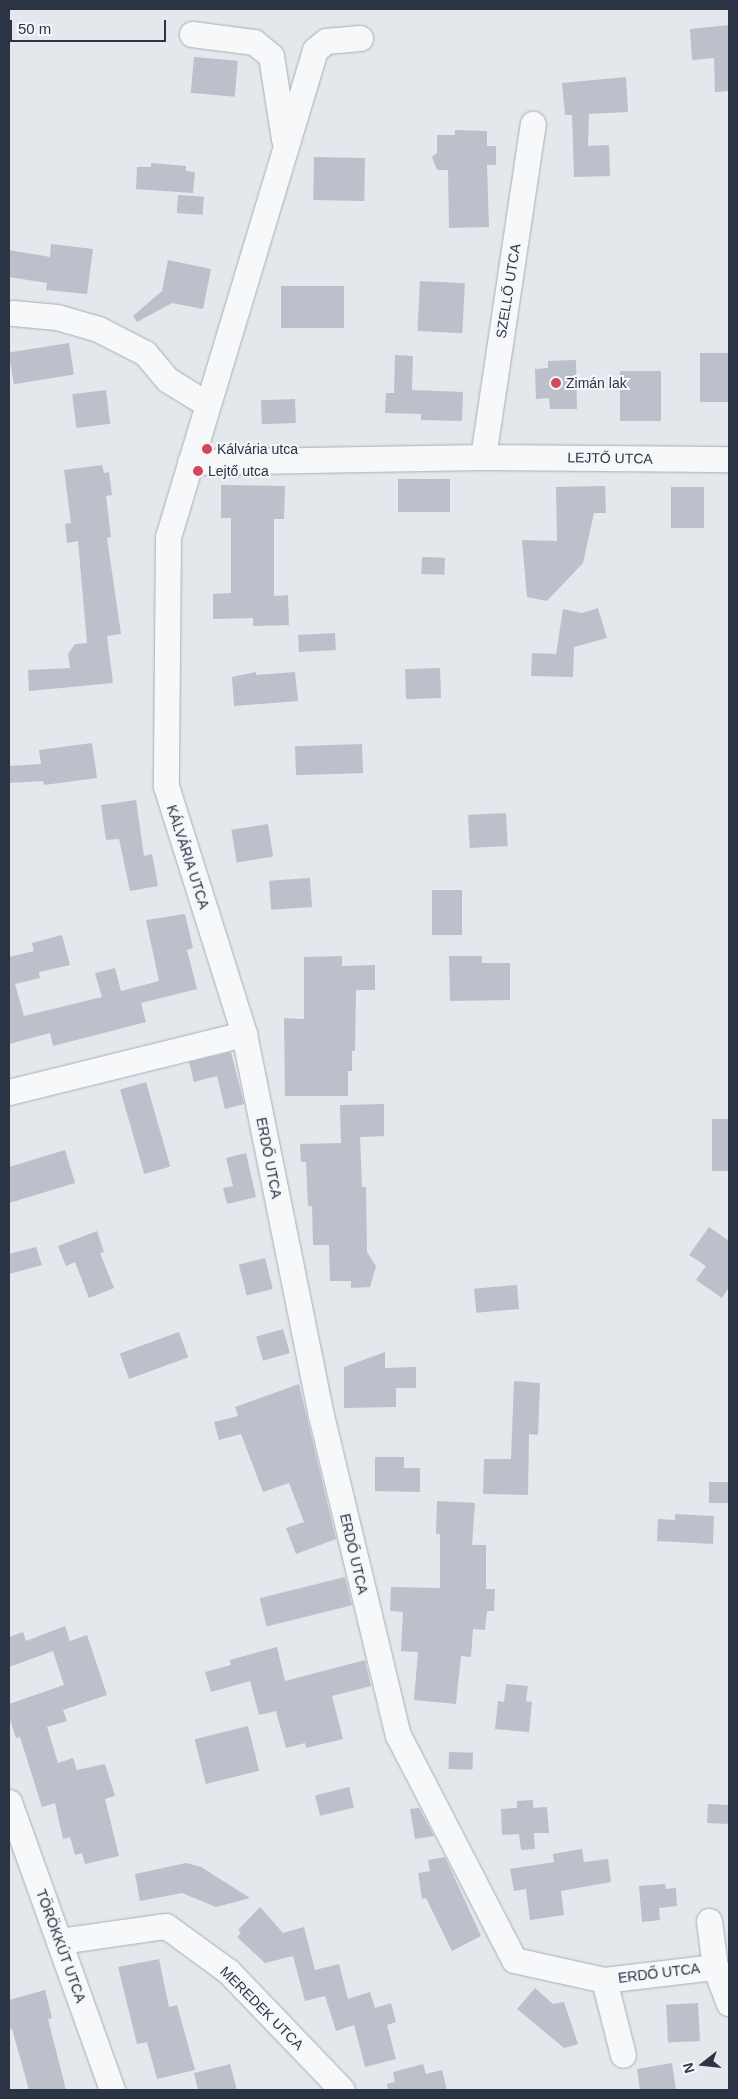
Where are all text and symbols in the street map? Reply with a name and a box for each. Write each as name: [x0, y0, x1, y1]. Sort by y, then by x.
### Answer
scale bar: [12, 10, 169, 42]
text: 50 m: [18, 20, 51, 37]
street label: SZELLŐ UTCA: [492, 242, 524, 340]
place label: Zimán lak: [566, 375, 627, 391]
marker: Zimán lak: [550, 377, 562, 389]
place label: Kálvária utca: [217, 441, 298, 457]
marker: Kálvária utca: [201, 443, 213, 455]
street label: LEJTŐ UTCA: [567, 449, 653, 467]
place label: Lejtő utca: [208, 463, 269, 479]
marker: Lejtő utca: [192, 465, 204, 477]
street label: KÁLVÁRIA UTCA: [163, 802, 213, 912]
street label: ERDŐ UTCA: [253, 1116, 285, 1200]
street label: ERDŐ UTCA: [337, 1512, 371, 1596]
street label: TÖRÖKKÚT UTCA: [33, 1887, 89, 2005]
street label: ERDŐ UTCA: [617, 1960, 701, 1986]
street label: MEREDEK UTCA: [217, 1963, 307, 2053]
north arrow: [678, 2039, 728, 2089]
text: N: [679, 2061, 698, 2075]

